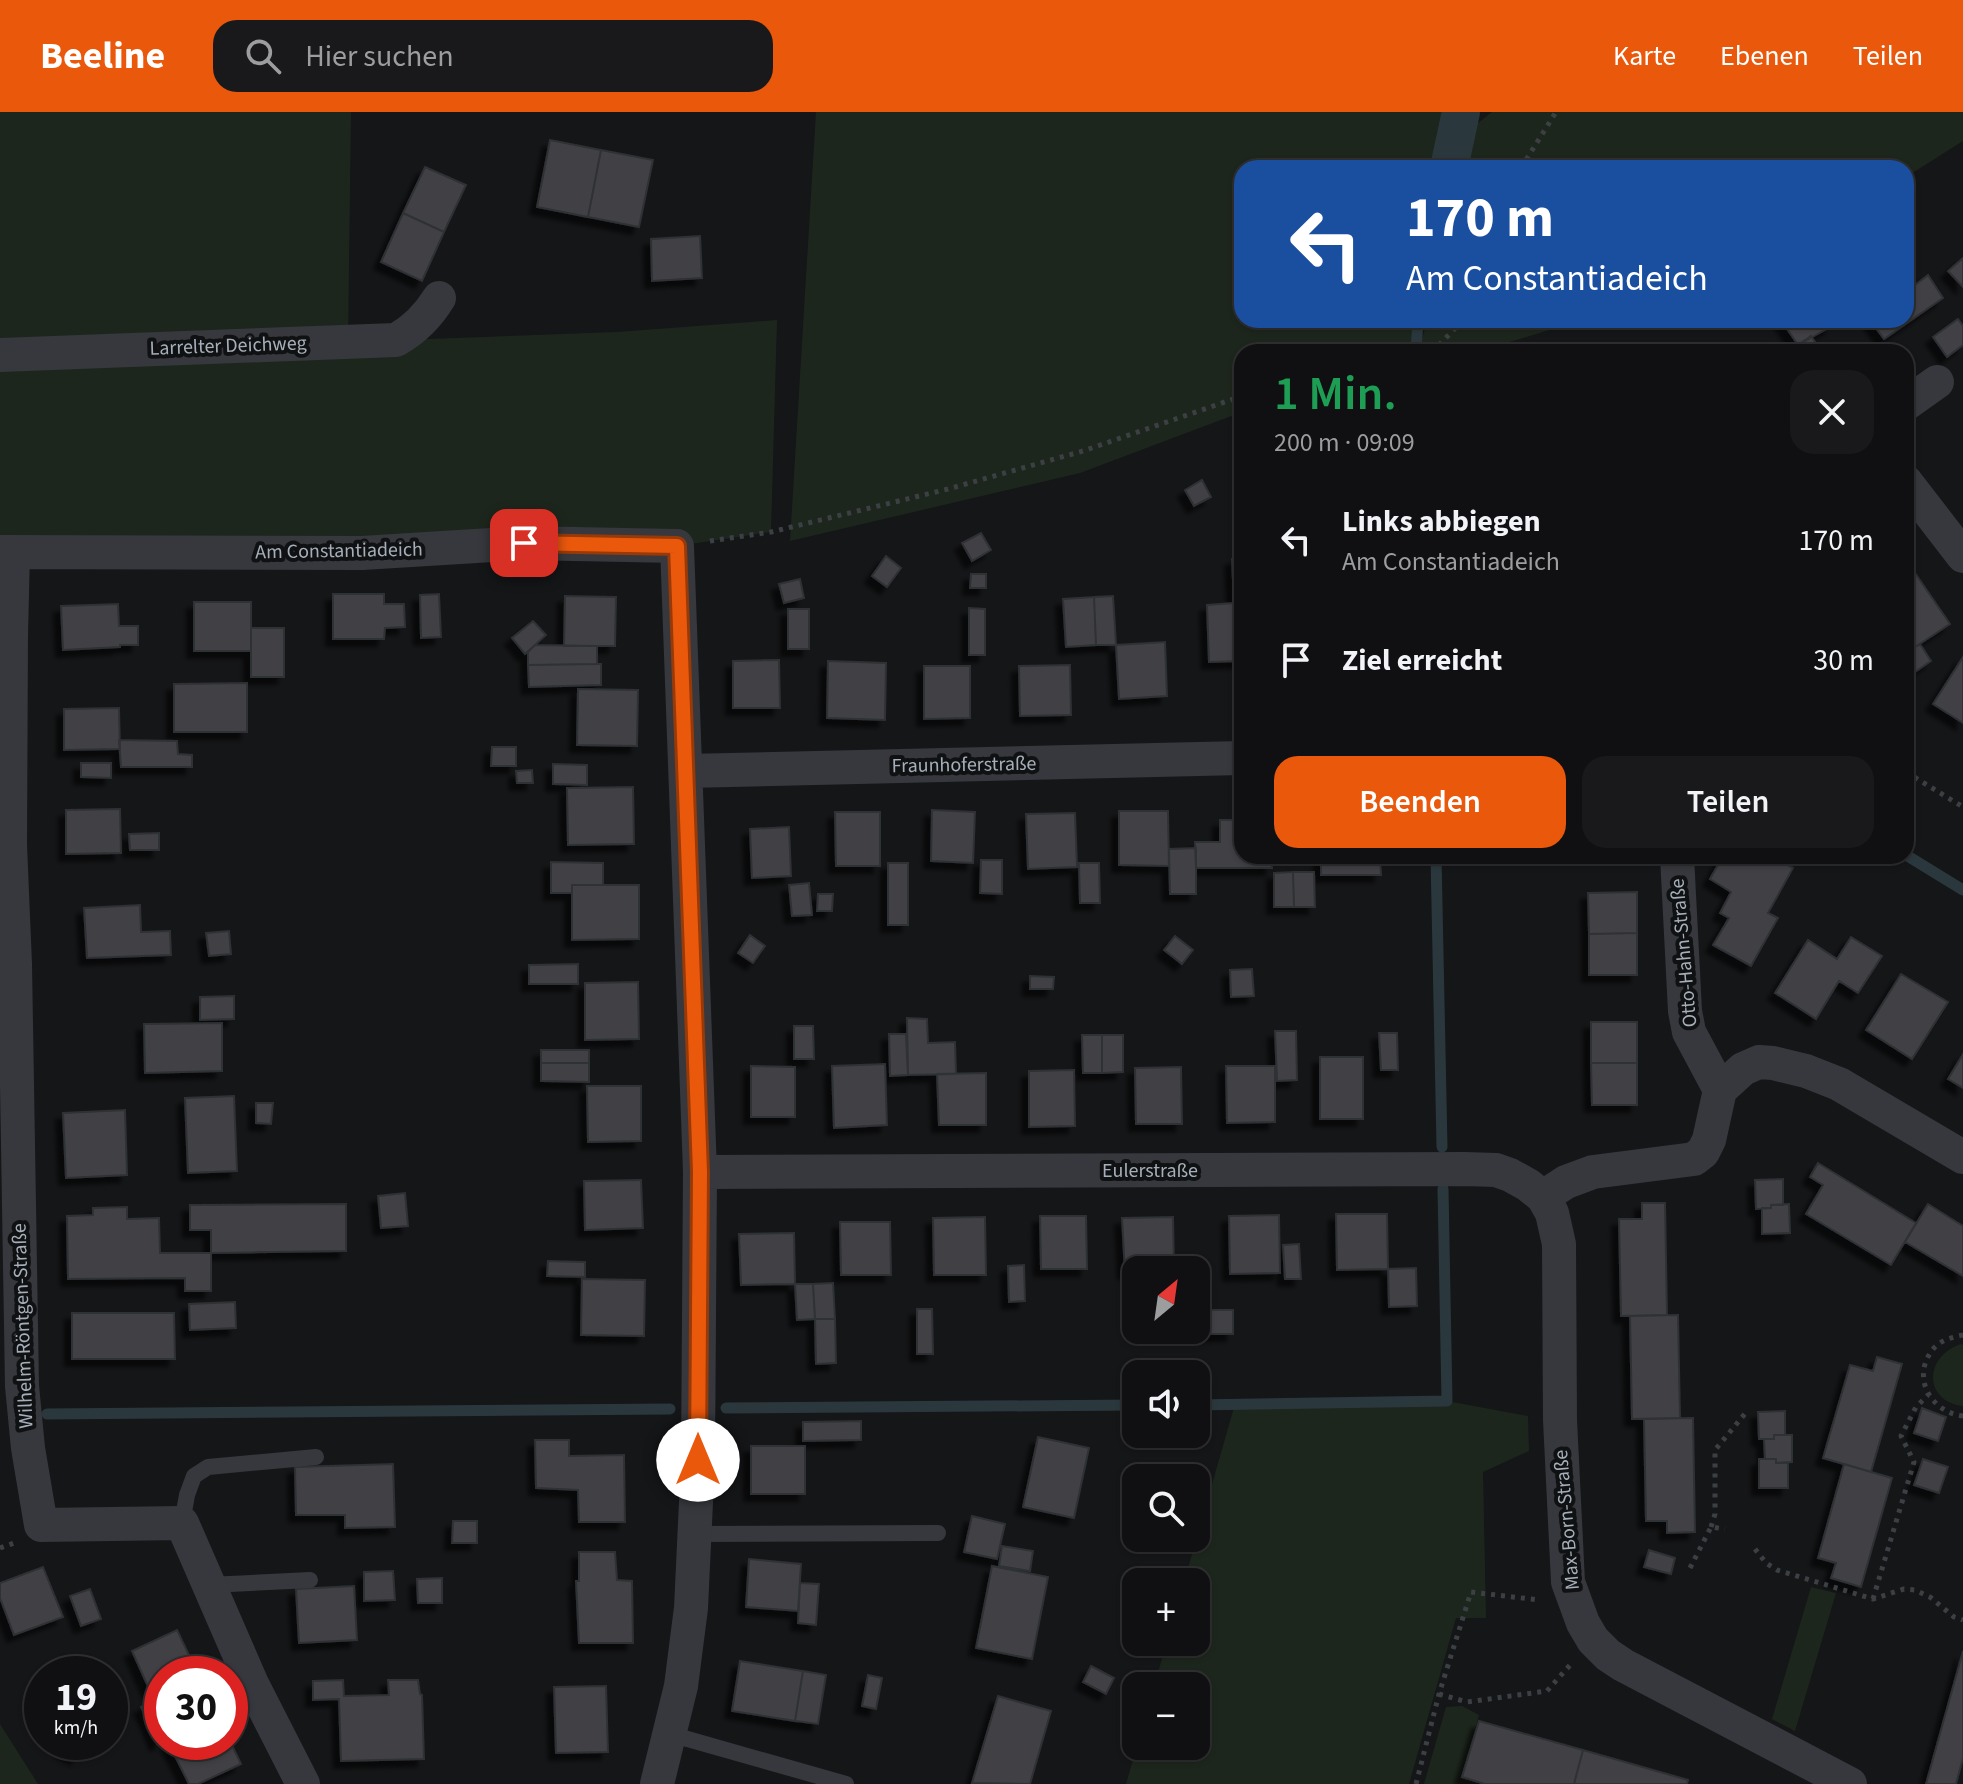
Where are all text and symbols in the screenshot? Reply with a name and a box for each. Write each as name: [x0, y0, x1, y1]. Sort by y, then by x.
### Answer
search box: [213, 20, 773, 92]
text: Beeline: [40, 29, 165, 83]
icon: search: [241, 34, 285, 78]
text: Hier suchen: [305, 35, 454, 78]
text: Karte: [1613, 36, 1676, 76]
text: Ebenen: [1720, 36, 1809, 76]
text: Teilen: [1853, 36, 1923, 76]
text: 170 m: [1406, 179, 1554, 258]
icon: left: [1274, 192, 1378, 296]
text: Am Constantiadeich: [1406, 253, 1708, 304]
street label: Larrelter Deichweg: [149, 329, 307, 363]
text: 1 Min.: [1274, 360, 1397, 428]
button: close: [1790, 370, 1874, 454]
text: 200 m · 09:09: [1274, 424, 1415, 461]
text: Links abbiegen: [1342, 500, 1541, 543]
pin: [490, 509, 558, 577]
icon: left: [1274, 518, 1318, 562]
text: 170 m: [1798, 519, 1874, 562]
icon: arrive: [502, 521, 546, 565]
street label: Am Constantiadeich: [255, 536, 423, 566]
text: Am Constantiadeich: [1342, 543, 1560, 580]
icon: arrive: [1274, 638, 1318, 682]
text: Ziel erreicht: [1342, 639, 1502, 682]
text: 30 m: [1813, 639, 1874, 682]
street label: Fraunhoferstraße: [891, 750, 1037, 780]
button: Beenden: [1274, 756, 1566, 848]
button: Teilen: [1582, 756, 1874, 848]
street label: Otto-Hahn-Straße: [1664, 877, 1704, 1028]
street label: Eulerstraße: [1102, 1157, 1198, 1185]
street label: Wilhelm-Röntgen-Straße: [5, 1223, 41, 1429]
north arrow: [1122, 1256, 1210, 1344]
map controls: [1122, 1256, 1210, 1760]
button: sound: [1122, 1360, 1210, 1448]
position arrow: [656, 1418, 740, 1502]
street label: Max-Born-Straße: [1547, 1449, 1587, 1591]
button: search: [1122, 1464, 1210, 1552]
button: +: [1122, 1568, 1210, 1656]
speed limit sign: 30: [144, 1656, 248, 1760]
text: 19: [55, 1669, 97, 1726]
button: −: [1122, 1672, 1210, 1760]
text: km/h: [54, 1714, 98, 1742]

